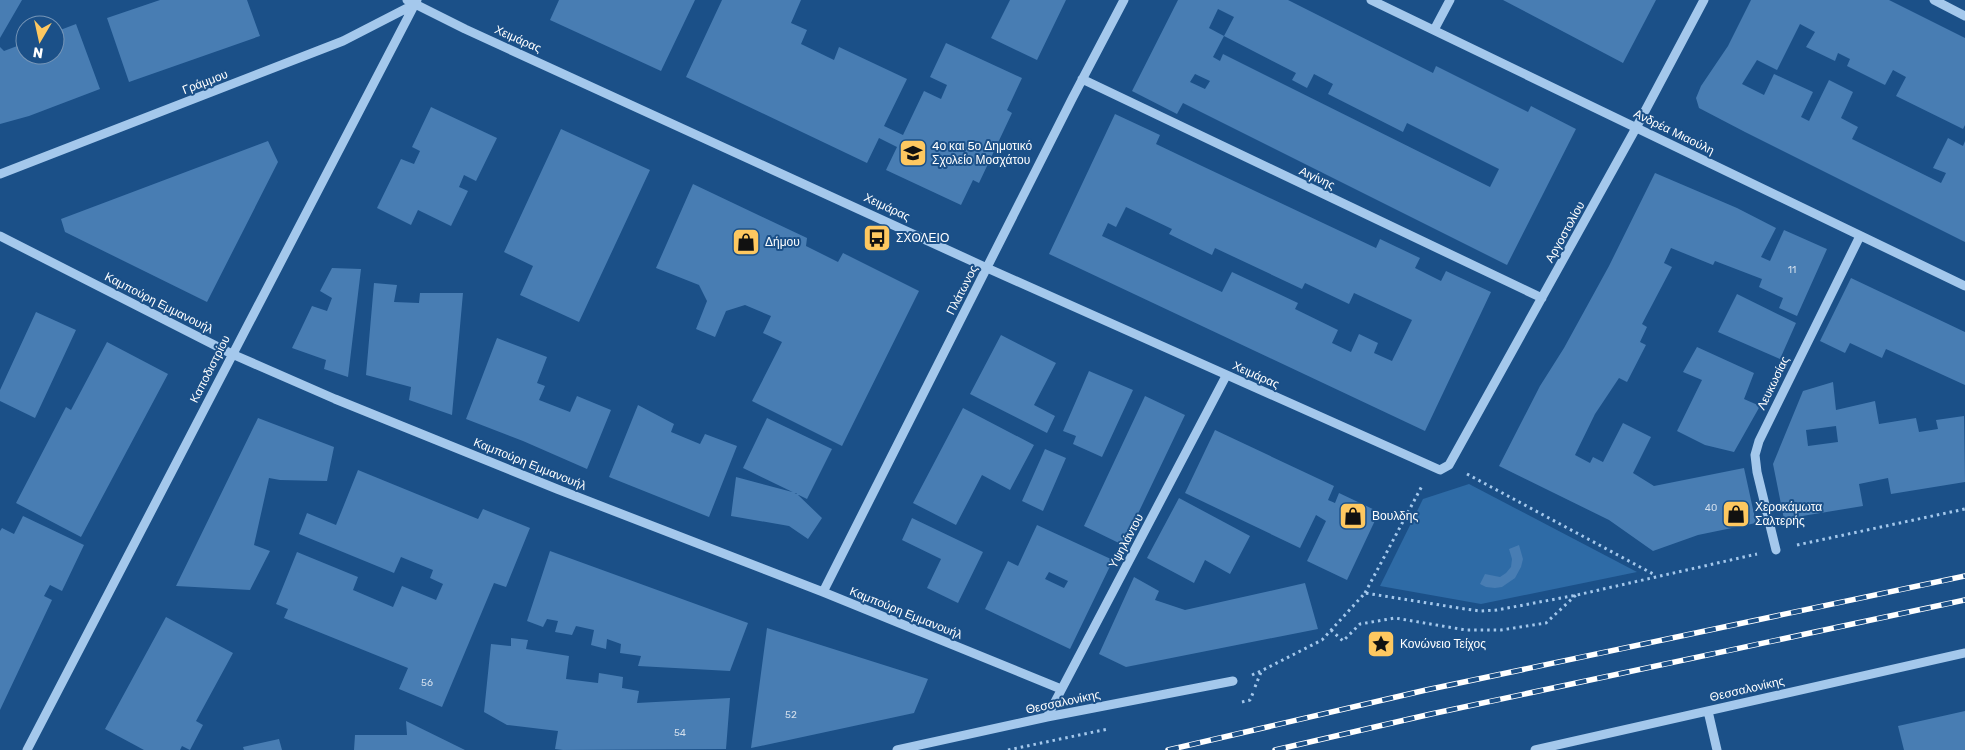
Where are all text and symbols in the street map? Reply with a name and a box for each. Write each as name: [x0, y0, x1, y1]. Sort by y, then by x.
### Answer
north arrow: [15, 15, 65, 65]
street label: Χειμάρας: [493, 23, 544, 56]
text: N: [32, 43, 44, 62]
street label: Γράμμου: [180, 67, 230, 97]
street label: Ανδρέα Μιαούλη: [1631, 106, 1717, 158]
school or university icon: 4ο και 5ο Δημοτικό Σχολείο Μοσχάτου: [898, 138, 928, 168]
place label: 4ο και 5ο Δημοτικό Σχολείο Μοσχάτου: [932, 139, 1033, 167]
street label: Αιγίνης: [1297, 164, 1337, 192]
street label: Χειμάρας: [862, 190, 913, 224]
street label: Αργοστολίου: [1542, 199, 1588, 265]
bus stop icon: ΣΧΟΛΕΙΟ: [862, 223, 892, 253]
shop icon: Δήμου: [731, 227, 761, 257]
place label: ΣΧΟΛΕΙΟ: [896, 231, 949, 245]
place label: Δήμου: [765, 235, 800, 249]
street label: Πλάτωνος: [944, 263, 981, 317]
house number: 11: [1788, 264, 1796, 276]
street label: Καμπούρη Εμμανουήλ: [102, 269, 216, 337]
street label: Καποδιστρίου: [187, 333, 233, 405]
street label: Λευκωσίας: [1754, 354, 1792, 412]
street label: Χειμάρας: [1231, 359, 1282, 392]
street label: Καμπούρη Εμμανουήλ: [472, 435, 588, 493]
shop icon: Χεροκάμωτα Σαλτερής: [1721, 499, 1751, 529]
place label: Χεροκάμωτα Σαλτερής: [1755, 500, 1822, 528]
shop icon: Βουλδης: [1338, 501, 1368, 531]
house number: 40: [1705, 502, 1717, 514]
place label: Βουλδης: [1372, 509, 1418, 523]
street label: Υψηλάντου: [1106, 511, 1146, 571]
street label: Καμπούρη Εμμανουήλ: [848, 584, 964, 642]
place icon: Κονώνειο Τείχος: [1366, 629, 1396, 659]
place label: Κονώνειο Τείχος: [1400, 637, 1486, 651]
street label: Θεσσαλονίκης: [1708, 674, 1786, 704]
house number: 56: [421, 677, 433, 689]
street label: Θεσσαλονίκης: [1024, 687, 1102, 717]
house number: 52: [785, 709, 797, 721]
house number: 54: [674, 727, 686, 739]

